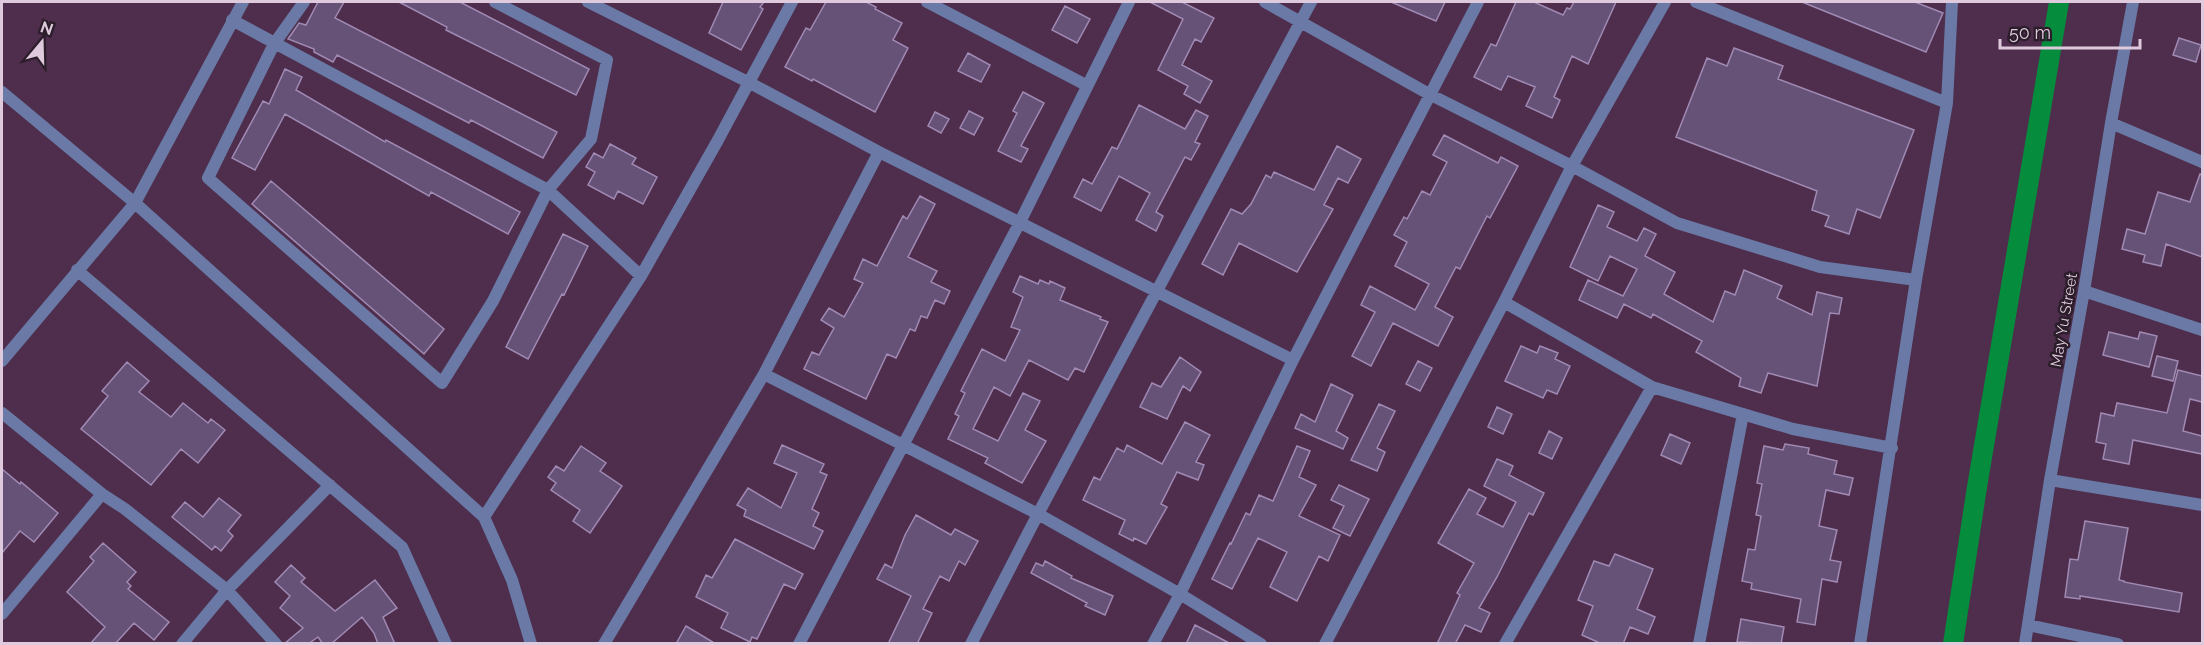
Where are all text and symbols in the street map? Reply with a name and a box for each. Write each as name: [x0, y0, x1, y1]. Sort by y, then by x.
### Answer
north arrow: [12, 12, 72, 72]
scale bar: [2000, 12, 2140, 50]
text: N: [38, 17, 56, 39]
text: 50 m: [2009, 22, 2051, 43]
street label: May Yu Street: [2047, 272, 2081, 368]

